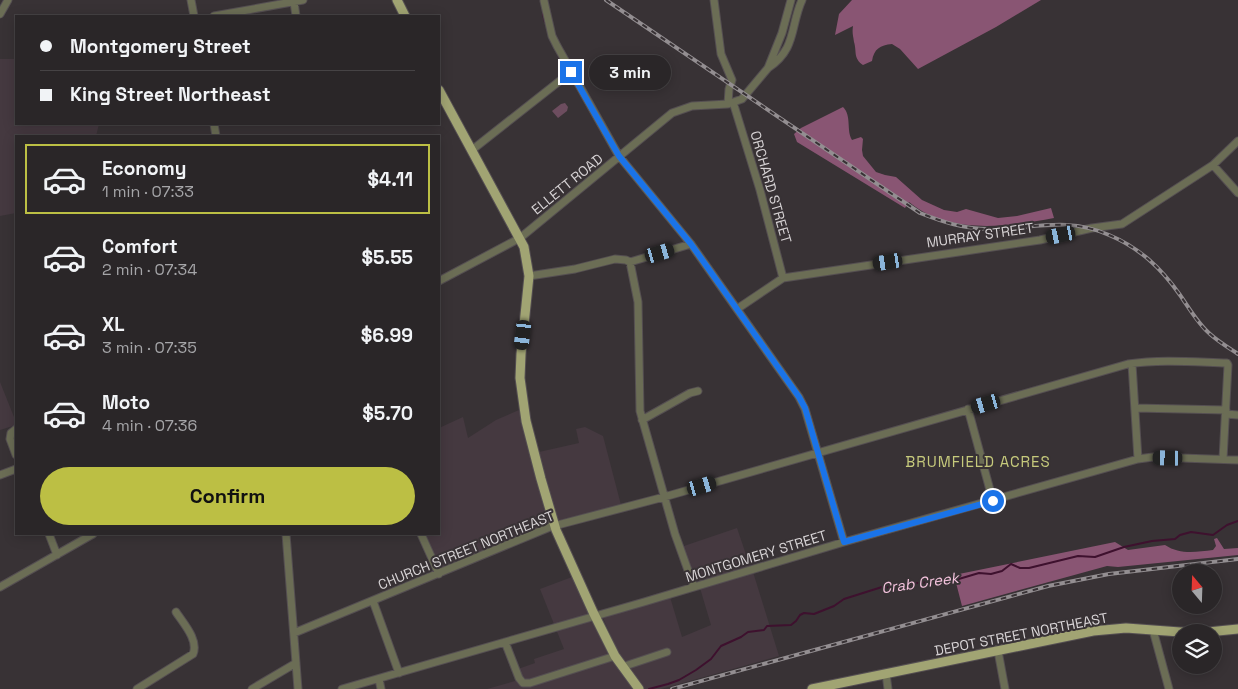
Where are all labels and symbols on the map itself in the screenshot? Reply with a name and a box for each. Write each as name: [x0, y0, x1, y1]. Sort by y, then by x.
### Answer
callout: 3 min: [588, 54, 671, 90]
route end: [560, 61, 582, 83]
street label: ORCHARD STREET: [746, 129, 796, 245]
street label: ELLETT ROAD: [528, 150, 606, 218]
street label: MURRAY STREET: [925, 219, 1035, 251]
car: [1044, 225, 1077, 245]
car: [643, 242, 676, 264]
car: [872, 252, 903, 272]
car: [513, 319, 532, 351]
car: [969, 393, 1002, 415]
car: [1152, 450, 1183, 466]
district label: BRUMFIELD ACRES: [905, 452, 1051, 471]
car: [685, 475, 718, 497]
route start: [982, 490, 1004, 512]
street label: CHURCH STREET NORTHEAST: [375, 506, 557, 594]
street label: MONTGOMERY STREET: [683, 526, 829, 586]
north arrow: [1172, 564, 1222, 614]
water label: Crab Creek: [880, 567, 962, 597]
street label: DEPOT STREET NORTHEAST: [933, 608, 1109, 660]

